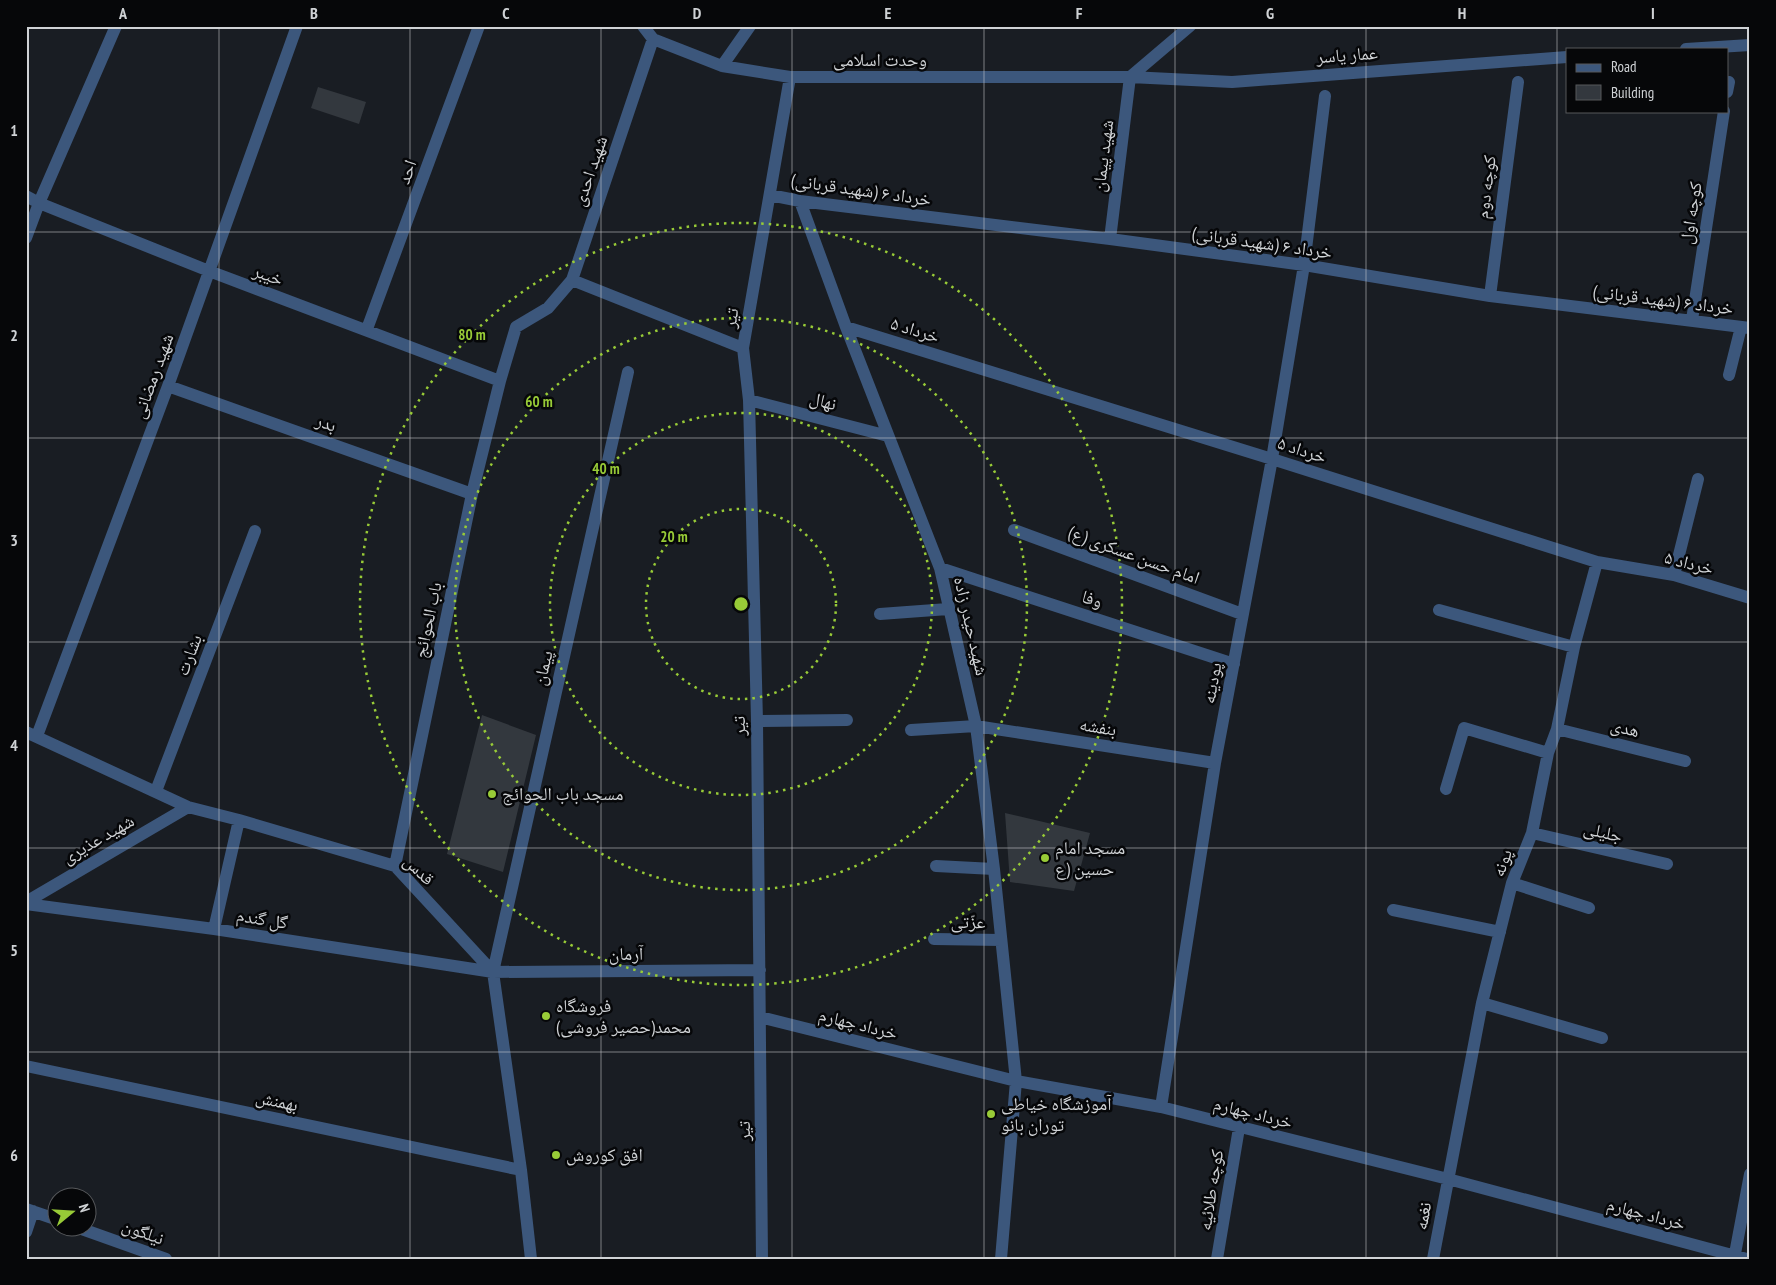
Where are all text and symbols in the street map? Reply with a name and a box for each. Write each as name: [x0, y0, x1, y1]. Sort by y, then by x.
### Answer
text: A: [118, 3, 128, 23]
text: B: [310, 3, 318, 23]
text: C: [502, 3, 510, 23]
text: D: [693, 3, 702, 23]
text: E: [885, 3, 892, 23]
text: F: [1076, 3, 1083, 23]
text: G: [1266, 3, 1274, 23]
text: H: [1458, 3, 1466, 23]
text: I: [1651, 3, 1655, 23]
street label: عمار یاسر: [1314, 41, 1379, 68]
street label: وحدت اسلامی: [833, 48, 927, 71]
legend: [1566, 48, 1728, 112]
text: Road: [1611, 57, 1637, 76]
text: Building: [1611, 83, 1654, 102]
street label: شهید پیمان: [1087, 118, 1118, 193]
text: 1: [10, 120, 18, 140]
street label: شهید احدی: [567, 133, 612, 209]
street label: کوچه دوم: [1470, 153, 1502, 220]
street label: احد: [392, 156, 421, 187]
street label: خرداد ۶ (شهید قربانی): [790, 168, 933, 211]
street label: کوچه اول: [1674, 180, 1707, 246]
street label: خرداد ۶ (شهید قربانی): [1191, 221, 1334, 264]
street label: خیبر: [249, 258, 286, 291]
street label: خرداد ۶ (شهید قربانی): [1592, 279, 1735, 320]
street label: تیر: [717, 306, 744, 331]
street label: خرداد ۵: [888, 311, 942, 348]
text: 2: [10, 325, 18, 345]
text: 80 m: [458, 325, 486, 344]
street label: شهید رمضانی: [127, 330, 178, 421]
street label: نهال: [807, 386, 839, 415]
text: 60 m: [525, 392, 553, 411]
street label: بدر: [312, 408, 340, 437]
street label: خرداد ۵: [1275, 431, 1329, 468]
text: 40 m: [592, 459, 620, 478]
street label: امام حسن عسکری (ع): [1065, 520, 1203, 590]
text: 20 m: [660, 527, 688, 546]
text: 3: [10, 530, 18, 550]
street label: خرداد ۵: [1662, 545, 1716, 580]
street label: شهید حیدر زاده: [949, 574, 994, 678]
street label: باب الحوائج: [408, 580, 448, 660]
street label: وفا: [1079, 584, 1105, 613]
centre of rings: [732, 595, 750, 613]
street label: بشارت: [170, 631, 207, 679]
street label: پیمان: [527, 648, 558, 688]
street label: پودینه: [1197, 660, 1227, 705]
street label: بنفشه: [1078, 712, 1118, 741]
street label: هدی: [1608, 713, 1642, 742]
street label: تیر: [727, 716, 750, 737]
text: 4: [10, 735, 18, 755]
place label: مسجد باب الحوائج: [502, 782, 623, 806]
marker: مسجد باب الحوائج: [486, 788, 498, 800]
street label: شهید عذیری: [57, 809, 138, 868]
street label: جلیلی: [1581, 816, 1625, 847]
place label: مسجد امام حسین (ع: [1055, 836, 1125, 880]
street label: پونه: [1486, 846, 1517, 880]
street label: قدس: [399, 849, 440, 890]
marker: مسجد امام حسین (ع: [1039, 852, 1051, 864]
street label: گل گندم: [234, 903, 290, 935]
street label: عزّتی: [950, 910, 986, 933]
text: 5: [10, 940, 18, 960]
street label: آرمان: [609, 942, 644, 965]
place label: فروشگاه محمد(حصیر فروشی): [556, 994, 691, 1038]
street label: خرداد چهارم: [816, 1003, 900, 1045]
marker: فروشگاه محمد(حصیر فروشی): [540, 1010, 552, 1022]
street label: بهمنش: [254, 1085, 300, 1116]
place label: آموزشگاه خیاطی توران بانو: [1001, 1092, 1112, 1136]
street label: خرداد چهارم: [1211, 1092, 1295, 1134]
marker: آموزشگاه خیاطی توران بانو: [985, 1108, 997, 1120]
street label: تیر: [732, 1121, 755, 1142]
place label: افق کوروش: [566, 1143, 643, 1166]
text: 6: [10, 1145, 18, 1165]
street label: کوچه طلائیه: [1193, 1147, 1228, 1232]
marker: افق کوروش: [550, 1149, 562, 1161]
north arrow: [48, 1188, 98, 1238]
street label: خرداد چهارم: [1604, 1192, 1688, 1236]
street label: نغمه: [1409, 1200, 1436, 1232]
text: N: [75, 1202, 94, 1214]
street label: نیلگون: [119, 1213, 167, 1250]

